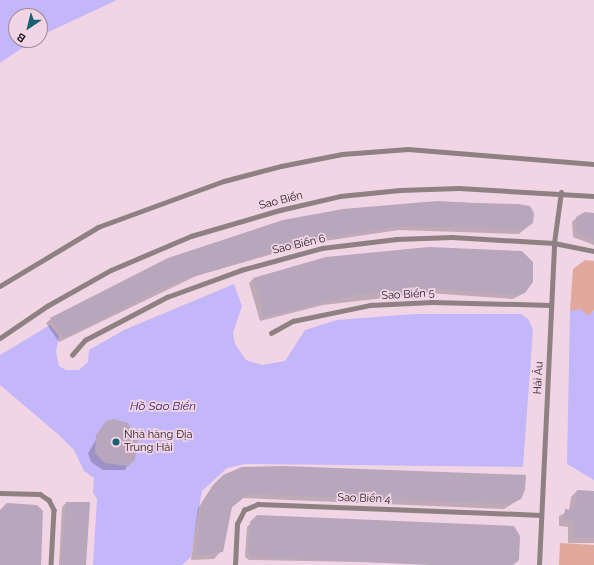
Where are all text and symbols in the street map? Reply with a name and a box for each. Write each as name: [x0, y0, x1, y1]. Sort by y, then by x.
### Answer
north arrow: [8, 8, 48, 48]
text: B: [15, 30, 28, 45]
street label: Sao Biển: [258, 189, 304, 213]
street label: Sao Biển 6: [271, 232, 327, 258]
street label: Sao Biển 5: [381, 287, 435, 303]
street label: Hải Âu: [532, 361, 546, 395]
water label: Hồ Sao Biển: [130, 400, 196, 414]
place label: Nhà hàng Địa Trung Hải: [124, 429, 192, 455]
marker: Nhà hàng Địa Trung Hải: [111, 437, 121, 447]
street label: Sao Biển 4: [337, 491, 391, 507]

